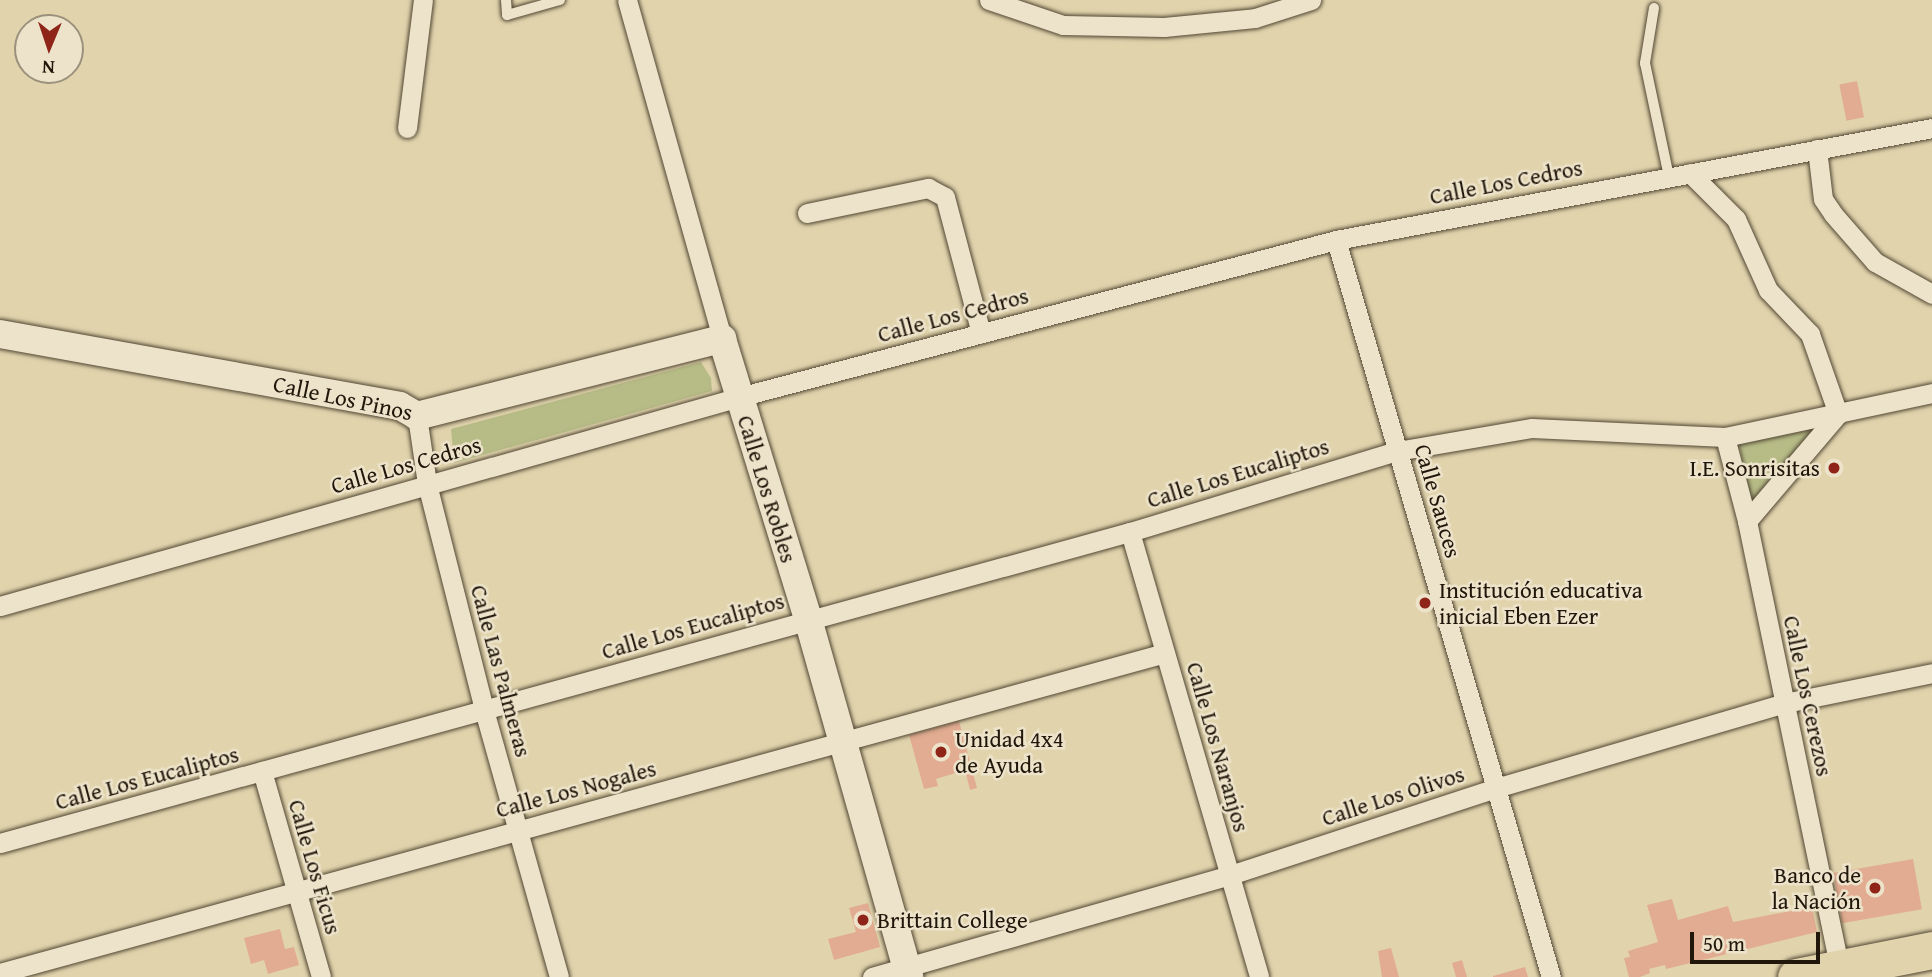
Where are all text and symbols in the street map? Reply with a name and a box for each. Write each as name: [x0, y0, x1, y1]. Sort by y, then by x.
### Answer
north arrow: [14, 14, 84, 84]
text: N: [42, 54, 55, 82]
street label: Calle Los Cedros: [1427, 154, 1585, 210]
street label: Calle Los Cedros: [875, 282, 1031, 348]
street label: Calle Los Pinos: [271, 370, 415, 426]
street label: Calle Los Robles: [732, 412, 802, 566]
street label: Calle Los Cedros: [328, 430, 484, 500]
street label: Calle Los Eucaliptos: [1144, 432, 1332, 514]
street label: Calle Sauces: [1409, 441, 1467, 561]
place label: I.E. Sonrisitas: [1690, 454, 1820, 482]
marker: I.E. Sonrisitas: [1826, 460, 1842, 476]
place label: Institución educativa inicial Eben Ezer: [1439, 576, 1643, 630]
street label: Calle Las Palmeras: [465, 582, 537, 760]
street label: Calle Los Eucaliptos: [598, 587, 788, 665]
marker: Institución educativa inicial Eben Ezer: [1417, 595, 1433, 611]
street label: Calle Los Cerezos: [1778, 613, 1838, 779]
street label: Calle Los Naranjos: [1181, 659, 1255, 835]
place label: Unidad 4x4 de Ayuda: [955, 725, 1064, 779]
street label: Calle Los Eucaliptos: [52, 740, 242, 816]
marker: Unidad 4x4 de Ayuda: [933, 744, 949, 760]
street label: Calle Los Nogales: [493, 754, 659, 824]
street label: Calle Los Olivos: [1318, 760, 1468, 832]
street label: Calle Los Ficus: [283, 797, 347, 937]
place label: Banco de la Nación: [1771, 861, 1861, 915]
marker: Banco de la Nación: [1867, 880, 1883, 896]
place label: Brittain College: [877, 906, 1028, 934]
marker: Brittain College: [855, 912, 871, 928]
scale bar: [1694, 918, 1824, 962]
text: 50 m: [1703, 928, 1745, 959]

